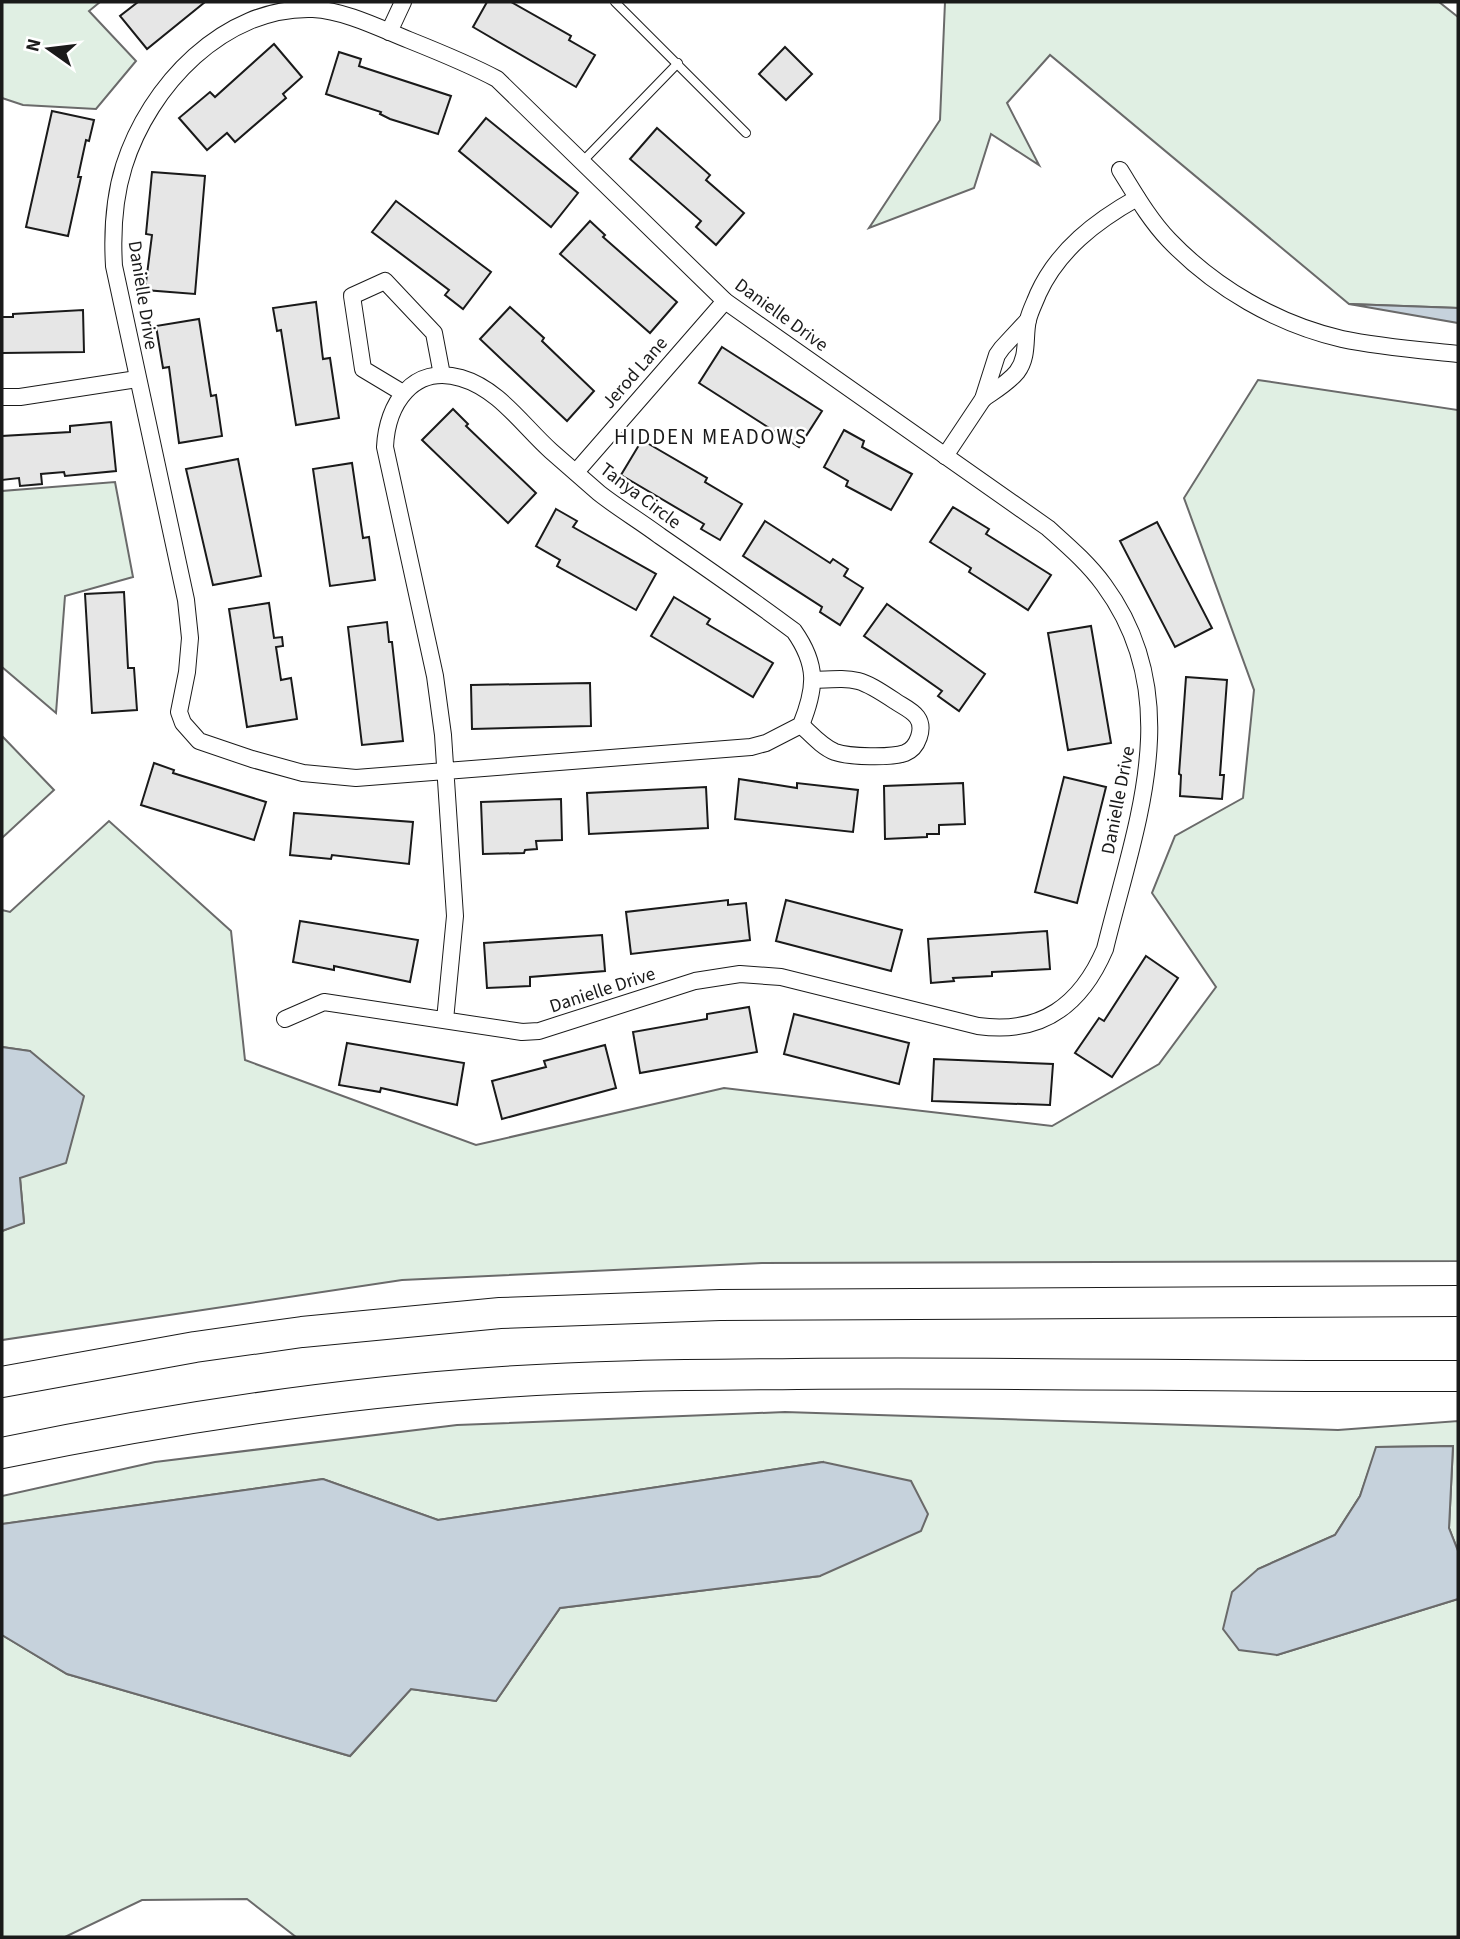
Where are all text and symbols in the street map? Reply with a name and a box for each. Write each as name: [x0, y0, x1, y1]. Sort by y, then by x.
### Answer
north arrow: [14, 14, 84, 84]
text: N: [19, 36, 49, 55]
street label: Danielle Drive: [121, 239, 164, 352]
street label: Danielle Drive: [729, 272, 833, 358]
street label: Jerod Lane: [596, 331, 674, 415]
district label: HIDDEN MEADOWS: [614, 422, 808, 452]
street label: Tanya Circle: [594, 457, 686, 536]
street label: Danielle Drive: [1095, 744, 1142, 857]
street label: Danielle Drive: [546, 961, 659, 1020]

